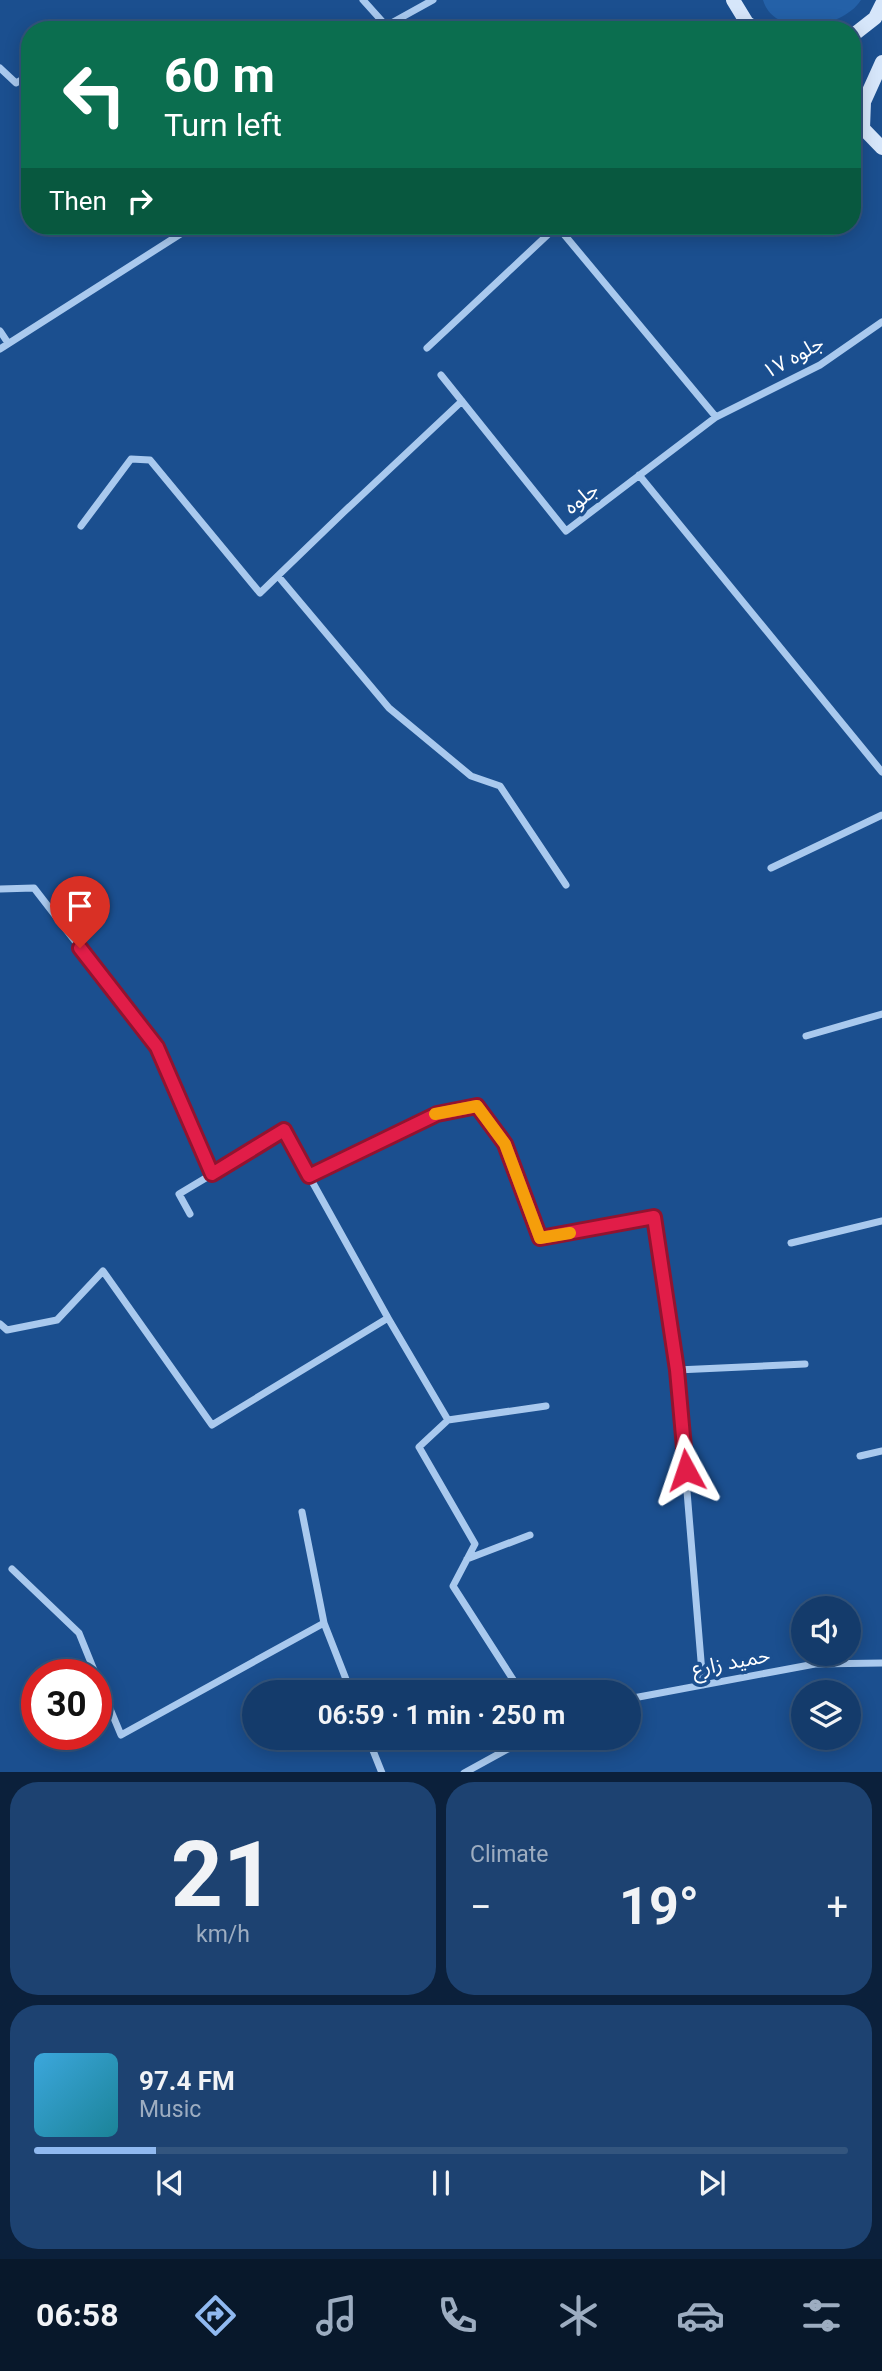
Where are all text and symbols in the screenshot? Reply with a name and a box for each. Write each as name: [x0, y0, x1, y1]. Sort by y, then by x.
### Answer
text: 60 m: [164, 47, 275, 104]
icon: left: [49, 49, 140, 140]
text: Turn left: [164, 106, 282, 144]
icon: right: [121, 182, 159, 220]
text: Then: [49, 186, 107, 216]
street label: جلوه ۱۷: [758, 330, 828, 384]
street label: جلوه: [559, 477, 603, 519]
pin: [50, 876, 110, 948]
icon: arrive: [61, 887, 99, 925]
position arrow: [649, 1433, 723, 1507]
map controls: [791, 1596, 861, 1750]
button: sound: [791, 1596, 861, 1666]
street label: حمید زارع: [690, 1643, 773, 1684]
speed limit sign: 30: [21, 1659, 112, 1750]
button: layers: [791, 1680, 861, 1750]
text: 06:59 · 1 min · 250 m: [318, 1700, 565, 1730]
text: 21: [171, 1822, 275, 1928]
text: Climate: [470, 1841, 549, 1868]
text: 19°: [619, 1876, 699, 1937]
text: −: [470, 1885, 492, 1929]
text: +: [826, 1885, 848, 1929]
text: km/h: [196, 1921, 250, 1948]
text: 97.4 FM: [139, 2066, 235, 2096]
text: Music: [139, 2096, 201, 2123]
icon: previous: [151, 2164, 189, 2202]
icon: pause: [422, 2164, 460, 2202]
icon: next: [693, 2164, 731, 2202]
icon: directions: [191, 2291, 240, 2340]
icon: music: [312, 2291, 361, 2340]
icon: phone: [433, 2291, 482, 2340]
icon: climate: [554, 2291, 603, 2340]
icon: car: [676, 2291, 725, 2340]
icon: filters: [797, 2291, 846, 2340]
text: 06:58: [36, 2296, 119, 2334]

